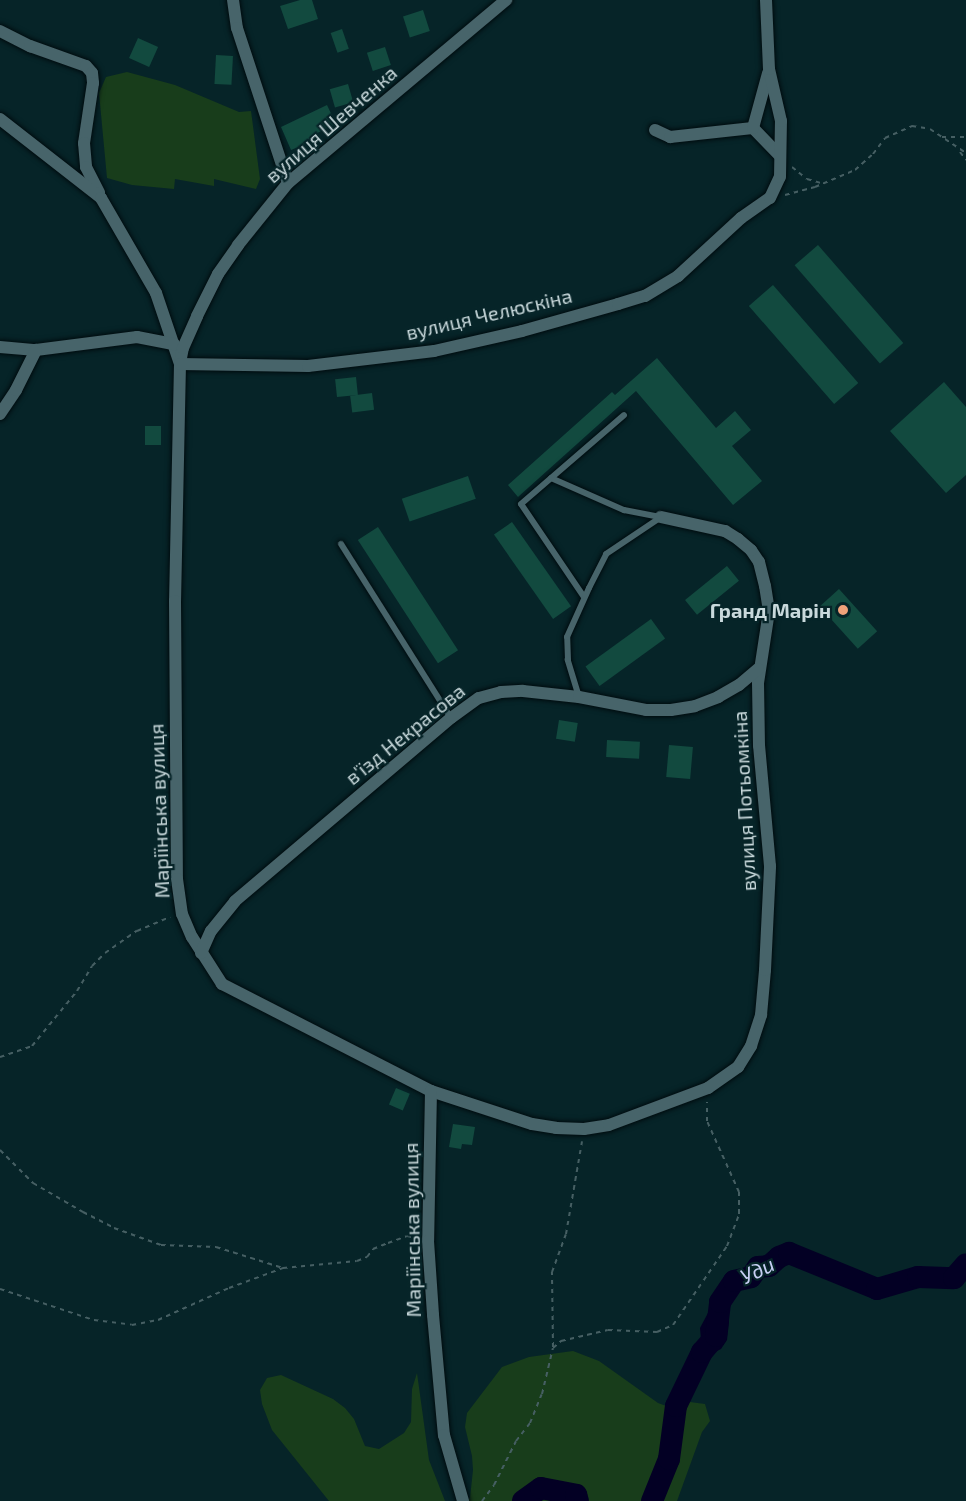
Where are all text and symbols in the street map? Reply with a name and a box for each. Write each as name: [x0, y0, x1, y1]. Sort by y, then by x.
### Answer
street label: вулиця Шевченка: [260, 60, 402, 188]
street label: вулиця Челюскіна: [404, 283, 574, 345]
place label: Гранд Марін: [710, 598, 831, 622]
marker: Гранд Марін: [836, 603, 850, 617]
street label: в'їзд Некрасова: [340, 678, 470, 790]
street label: вулиця Потьомкіна: [727, 710, 761, 892]
street label: Маріїнська вулиця: [144, 723, 174, 899]
street label: Маріїнська вулиця: [398, 1142, 426, 1318]
water label: Уди: [736, 1251, 778, 1289]

